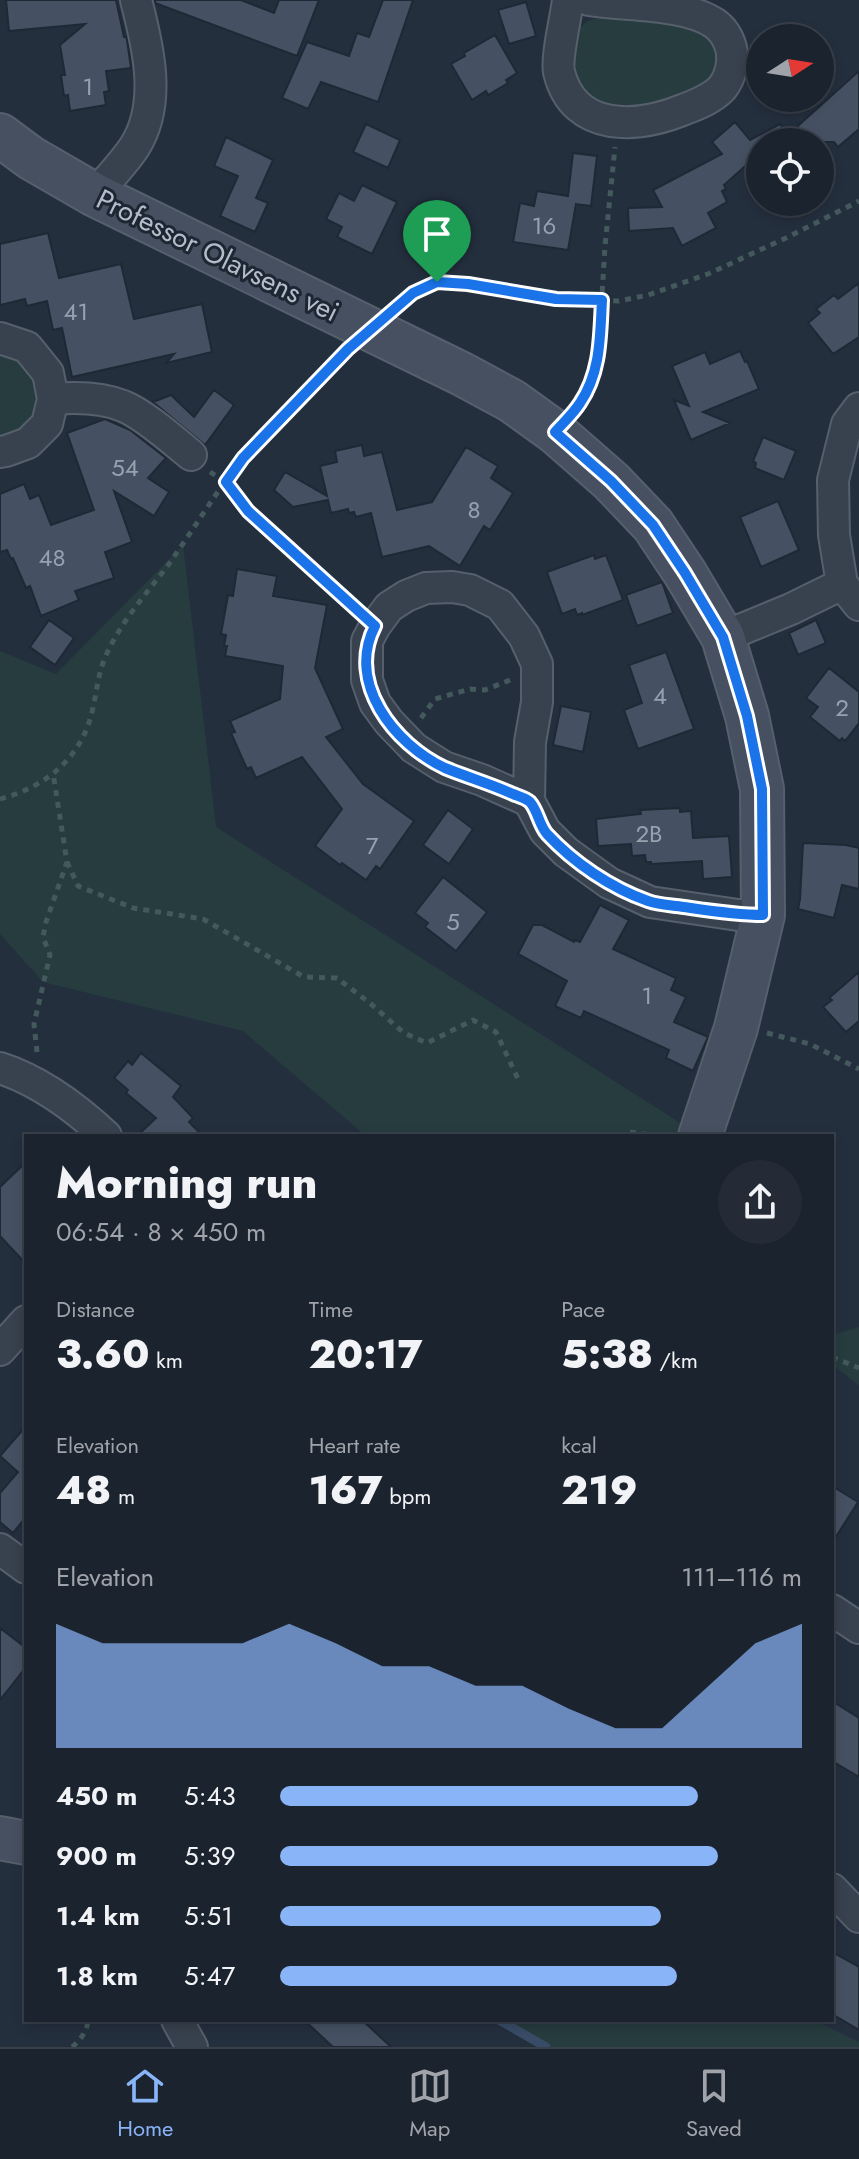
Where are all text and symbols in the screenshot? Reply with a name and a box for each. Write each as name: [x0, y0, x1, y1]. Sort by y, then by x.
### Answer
north arrow: [746, 24, 834, 112]
map controls: [746, 24, 834, 216]
house number: 1: [83, 69, 93, 104]
button: locate: [746, 128, 834, 216]
street label: Professor Olavsens vei: [90, 179, 346, 332]
pin: [403, 200, 471, 282]
house number: 16: [532, 208, 556, 243]
icon: arrive: [415, 212, 459, 256]
house number: 41: [64, 294, 88, 329]
house number: 54: [111, 450, 139, 485]
house number: 8: [467, 492, 481, 527]
house number: 48: [38, 540, 66, 575]
house number: 4: [653, 678, 667, 713]
house number: 2: [835, 690, 849, 725]
house number: 2B: [635, 816, 663, 851]
house number: 7: [366, 828, 379, 863]
house number: 5: [446, 904, 460, 939]
house number: 1: [642, 978, 652, 1013]
text: Morning run: [56, 1151, 318, 1215]
button: share: [718, 1160, 802, 1244]
text: 06:54 · 8 × 450 m: [56, 1213, 266, 1251]
text: Distance: [56, 1293, 135, 1325]
text: Time: [309, 1293, 353, 1325]
text: Pace: [561, 1293, 605, 1325]
text: 3.60: [56, 1325, 149, 1383]
text: 20:17: [309, 1325, 422, 1383]
text: 5:38: [561, 1325, 653, 1383]
text: km: [149, 1344, 183, 1376]
text: /km: [653, 1344, 698, 1376]
text: Elevation: [56, 1429, 139, 1461]
text: Heart rate: [309, 1429, 400, 1461]
text: kcal: [561, 1429, 597, 1461]
text: 48: [56, 1461, 111, 1519]
text: 167: [309, 1461, 383, 1519]
text: 219: [561, 1461, 638, 1519]
text: m: [111, 1480, 135, 1512]
text: bpm: [383, 1480, 432, 1512]
text: Elevation: [56, 1558, 154, 1596]
text: 111–116 m: [681, 1558, 802, 1596]
text: 450 m: [56, 1777, 137, 1815]
text: 5:43: [184, 1777, 236, 1815]
text: 900 m: [56, 1837, 137, 1875]
text: 5:39: [184, 1837, 236, 1875]
text: 1.4 km: [56, 1897, 140, 1935]
text: 5:51: [184, 1897, 233, 1935]
text: 1.8 km: [56, 1957, 138, 1995]
text: 5:47: [184, 1957, 235, 1995]
tab: Home: [117, 2064, 173, 2144]
tab: Map: [408, 2064, 452, 2144]
tab: Saved: [686, 2064, 742, 2144]

